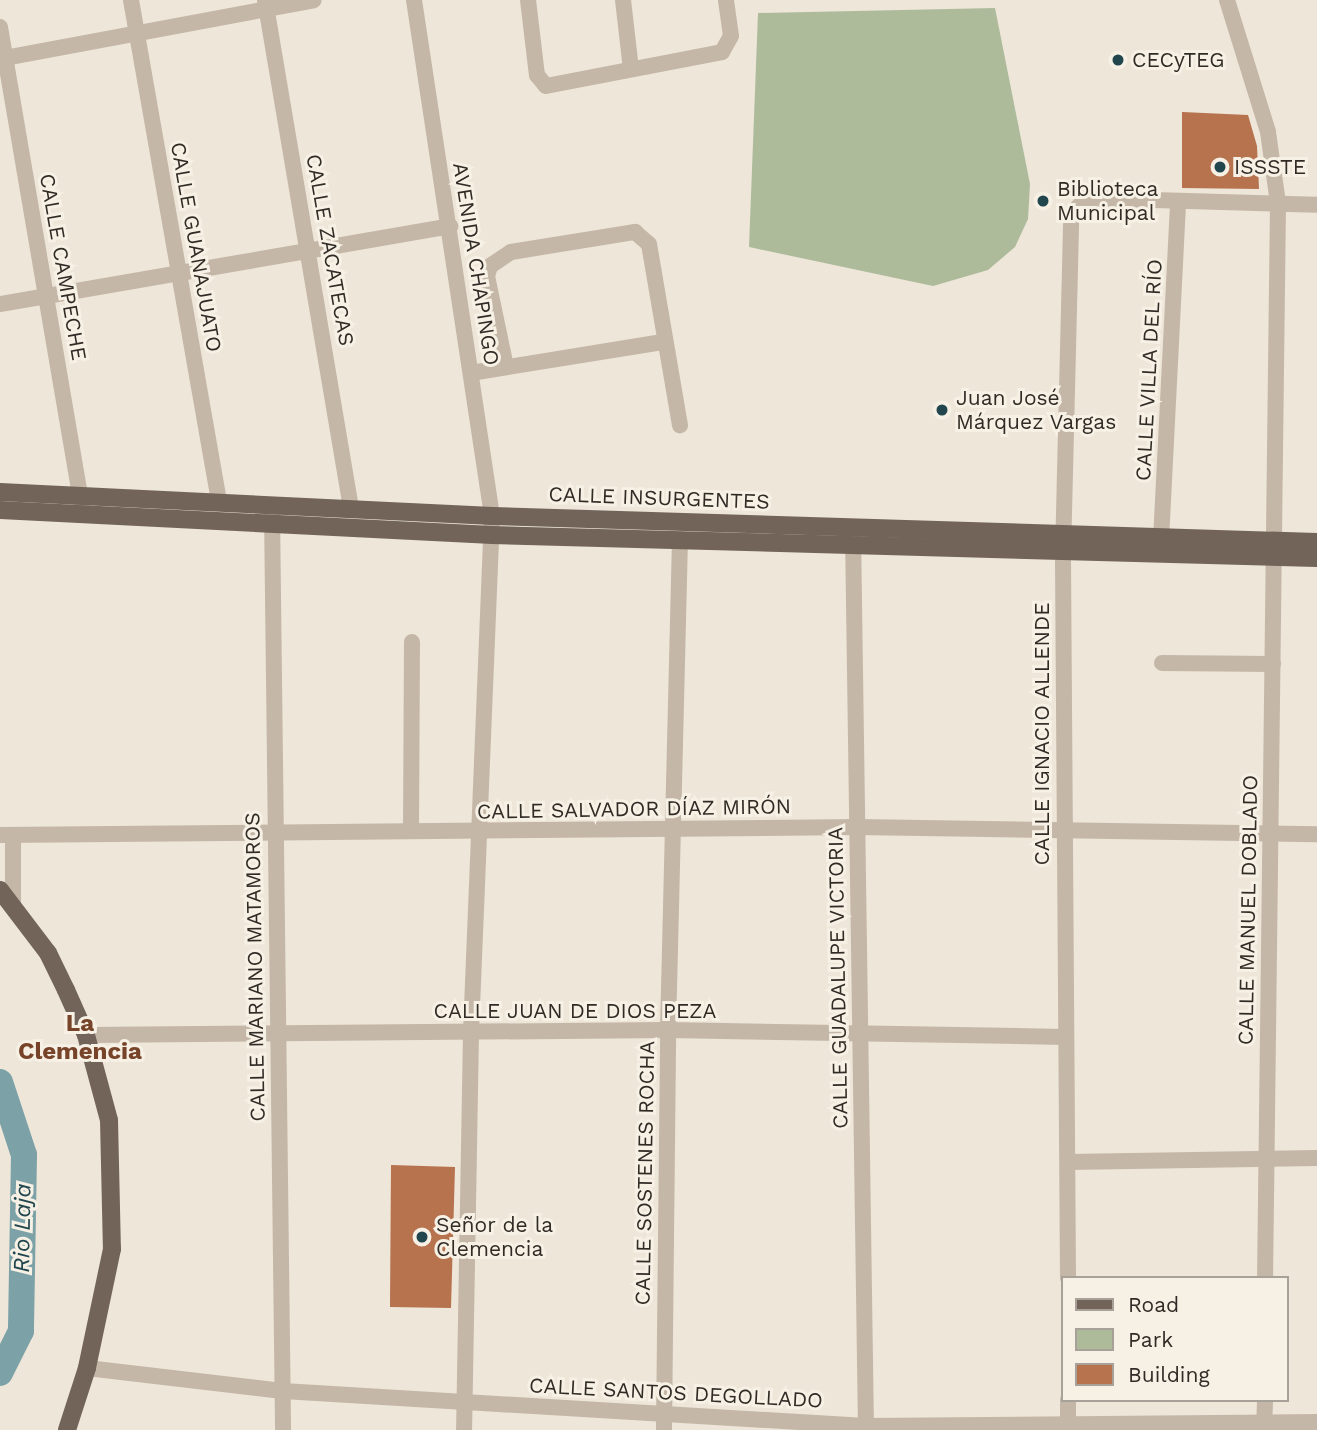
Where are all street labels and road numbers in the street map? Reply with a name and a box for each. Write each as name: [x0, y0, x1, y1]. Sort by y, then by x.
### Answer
street label: CALLE GUANAJUATO: [165, 140, 227, 354]
street label: CALLE ZACATECAS: [301, 152, 359, 348]
street label: AVENIDA CHAPINGO: [447, 160, 505, 368]
street label: CALLE CAMPECHE: [34, 172, 92, 362]
street label: CALLE VILLA DEL RÍO: [1131, 257, 1167, 483]
street label: CALLE INSURGENTES: [548, 482, 770, 514]
street label: CALLE IGNACIO ALLENDE: [1029, 602, 1055, 866]
street label: CALLE MANUEL DOBLADO: [1233, 774, 1263, 1046]
street label: CALLE SALVADOR DÍAZ MIRÓN: [477, 794, 791, 824]
street label: CALLE MARIANO MATAMOROS: [240, 812, 270, 1122]
street label: CALLE GUADALUPE VICTORIA: [823, 827, 853, 1129]
street label: CALLE JUAN DE DIOS PEZA: [433, 998, 717, 1024]
street label: CALLE SOSTENES ROCHA: [630, 1040, 660, 1306]
street label: CALLE SANTOS DEGOLLADO: [529, 1373, 823, 1413]

